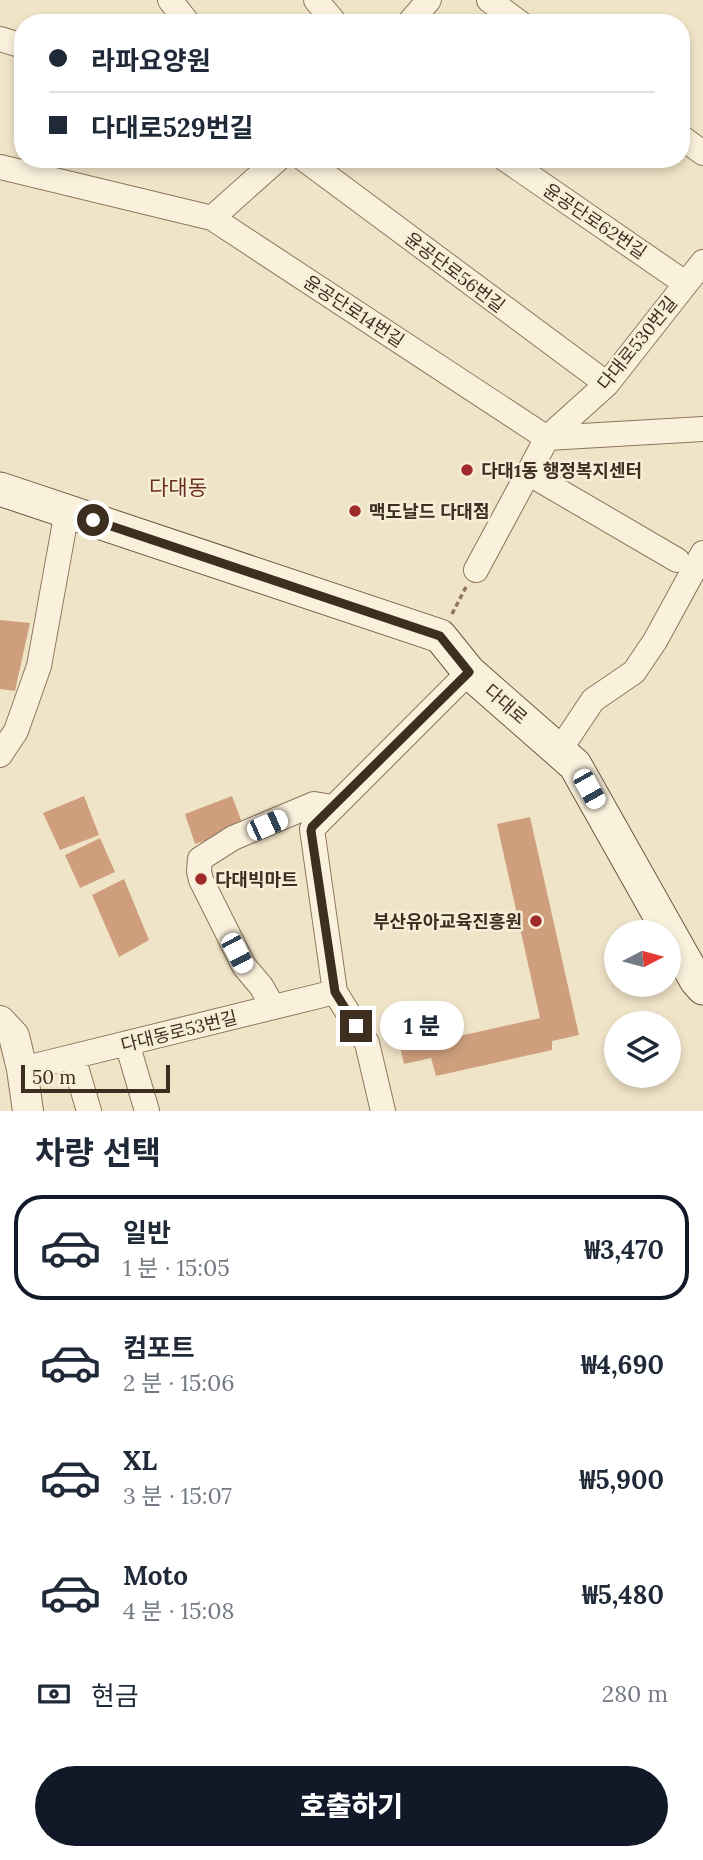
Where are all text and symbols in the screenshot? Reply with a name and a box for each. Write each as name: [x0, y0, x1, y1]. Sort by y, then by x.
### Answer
text: 라파요양원: [91, 44, 211, 77]
text: 다대로529번길: [91, 111, 253, 144]
street label: 윤공단로62번길: [539, 178, 651, 264]
street label: 윤공단로56번길: [400, 227, 510, 317]
street label: 윤공단로14번길: [299, 270, 409, 352]
street label: 다대로530번길: [592, 292, 682, 394]
place label: 다대1동 행정복지센터: [481, 459, 642, 482]
marker: 다대1동 행정복지센터: [459, 462, 475, 478]
district label: 다대동: [149, 474, 207, 501]
place label: 맥도날드 다대점: [369, 500, 490, 523]
marker: 맥도날드 다대점: [347, 503, 363, 519]
route start: [77, 504, 109, 536]
street label: 다대로: [480, 679, 532, 729]
car: [570, 766, 609, 812]
car: [244, 807, 291, 843]
place label: 다대빅마트: [215, 868, 298, 891]
marker: 다대빅마트: [193, 871, 209, 887]
place label: 부산유아교육진흥원: [373, 910, 522, 933]
marker: 부산유아교육진흥원: [528, 913, 544, 929]
north arrow: [604, 920, 681, 998]
map controls: [604, 920, 681, 1088]
car: [218, 930, 257, 976]
callout: 1 분: [380, 1002, 464, 1050]
street label: 다대동로53번길: [118, 1005, 240, 1057]
route end: [340, 1010, 372, 1042]
text: 1 분: [404, 1011, 440, 1040]
button: layers: [604, 1011, 681, 1088]
scale bar: [21, 1062, 170, 1094]
text: 50 m: [32, 1065, 76, 1089]
text: 차량 선택: [35, 1132, 161, 1173]
icon: car: [39, 1216, 102, 1279]
text: 일반: [123, 1216, 171, 1249]
text: ₩3,470: [584, 1233, 664, 1266]
text: 1 분 · 15:05: [123, 1253, 230, 1282]
icon: car: [39, 1331, 102, 1394]
text: 컴포트: [123, 1331, 195, 1364]
text: ₩4,690: [581, 1348, 664, 1381]
text: 2 분 · 15:06: [123, 1368, 235, 1397]
text: XL: [123, 1444, 157, 1477]
icon: car: [39, 1446, 102, 1509]
text: ₩5,900: [580, 1463, 664, 1496]
text: 3 분 · 15:07: [123, 1481, 232, 1510]
text: Moto: [123, 1559, 188, 1592]
icon: car: [39, 1561, 102, 1624]
text: ₩5,480: [582, 1578, 664, 1611]
text: 4 분 · 15:08: [123, 1596, 234, 1625]
icon: cash: [35, 1675, 73, 1713]
text: 현금: [91, 1679, 139, 1712]
text: 280 m: [602, 1679, 668, 1708]
button: 호출하기: [35, 1766, 668, 1846]

